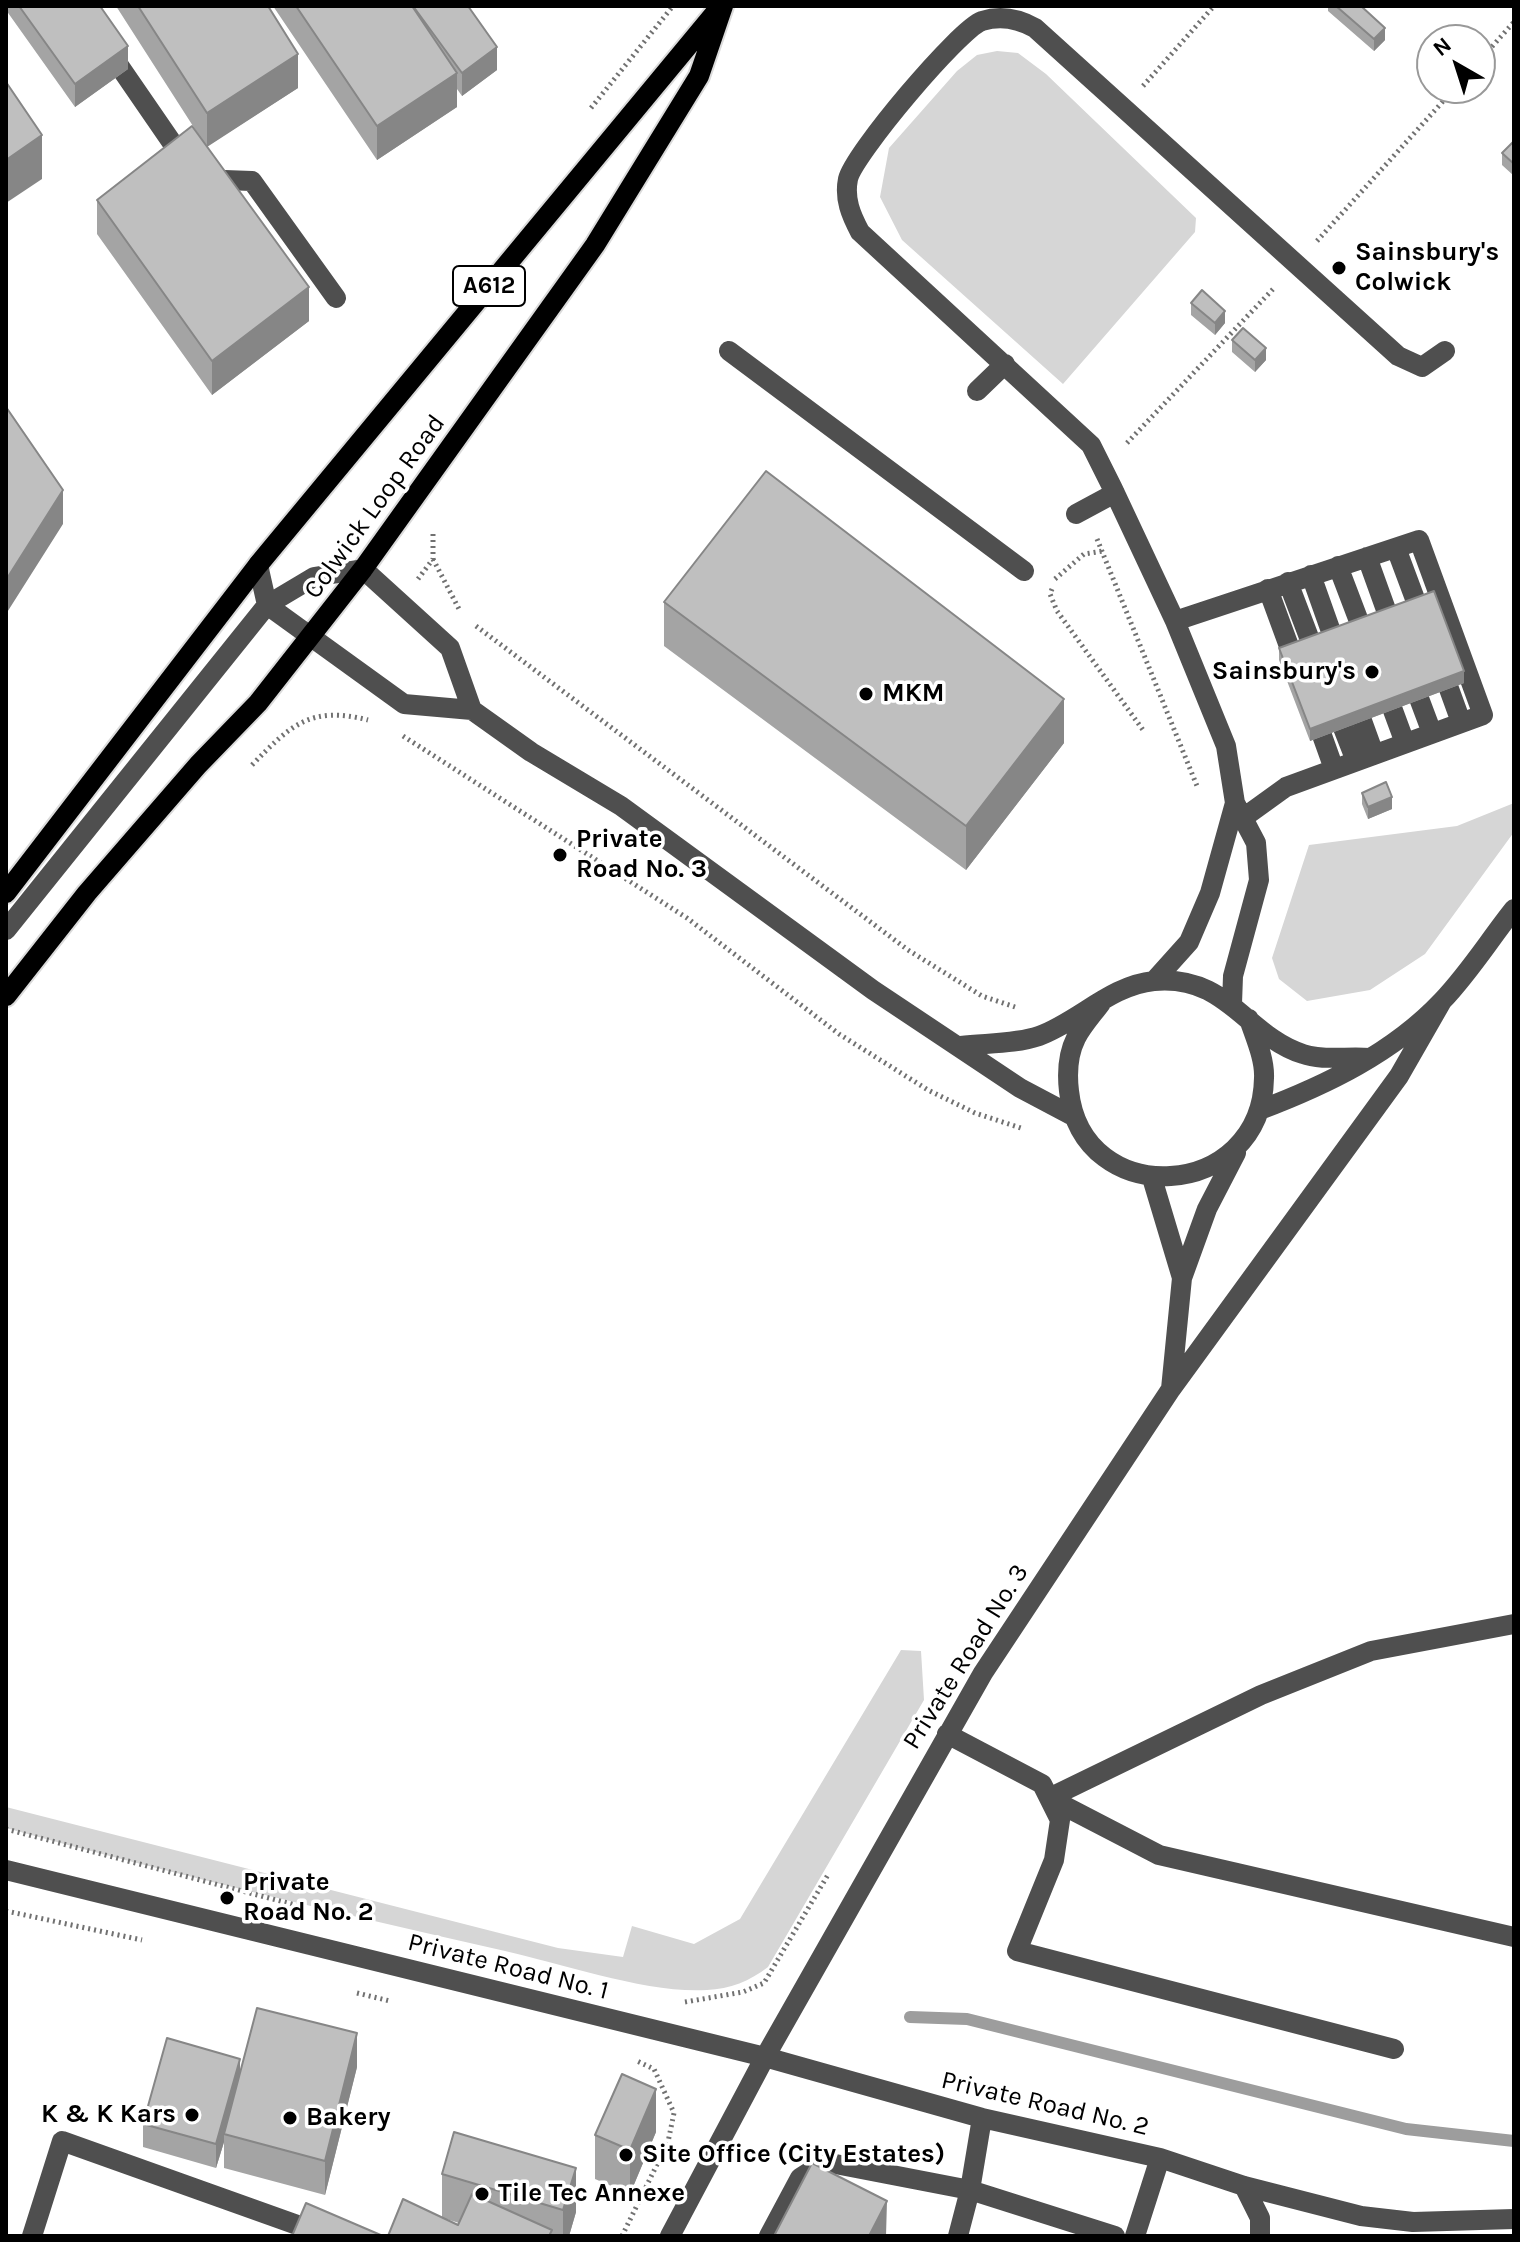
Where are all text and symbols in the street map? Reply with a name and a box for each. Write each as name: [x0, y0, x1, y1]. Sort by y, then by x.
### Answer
north arrow: [1416, 24, 1496, 104]
text: N: [1428, 32, 1456, 62]
place label: Sainsbury's Colwick: [1355, 237, 1499, 298]
marker: Sainsbury's Colwick: [1330, 259, 1348, 277]
road number: A612: [453, 266, 525, 306]
street label: Colwick Loop Road: [298, 409, 452, 605]
place label: Sainsbury's: [1212, 656, 1356, 688]
marker: Sainsbury's: [1363, 663, 1381, 681]
place label: MKM: [882, 678, 944, 710]
marker: MKM: [857, 685, 875, 703]
place label: Private Road No. 3: [576, 824, 707, 886]
marker: Private Road No. 3: [551, 846, 569, 864]
street label: Private Road No. 3: [896, 1559, 1036, 1755]
place label: Private Road No. 2: [243, 1867, 373, 1928]
marker: Private Road No. 2: [218, 1889, 236, 1907]
street label: Private Road No. 1: [404, 1927, 612, 2007]
street label: Private Road No. 2: [938, 2065, 1152, 2143]
place label: K & K Kars: [41, 2099, 176, 2131]
place label: Bakery: [306, 2102, 391, 2134]
marker: K & K Kars: [183, 2106, 201, 2124]
marker: Bakery: [281, 2109, 299, 2127]
place label: Site Office (City Estates): [642, 2139, 945, 2171]
marker: Site Office (City Estates): [617, 2146, 635, 2164]
place label: Tile Tec Annexe: [498, 2178, 685, 2210]
marker: Tile Tec Annexe: [473, 2185, 491, 2203]

